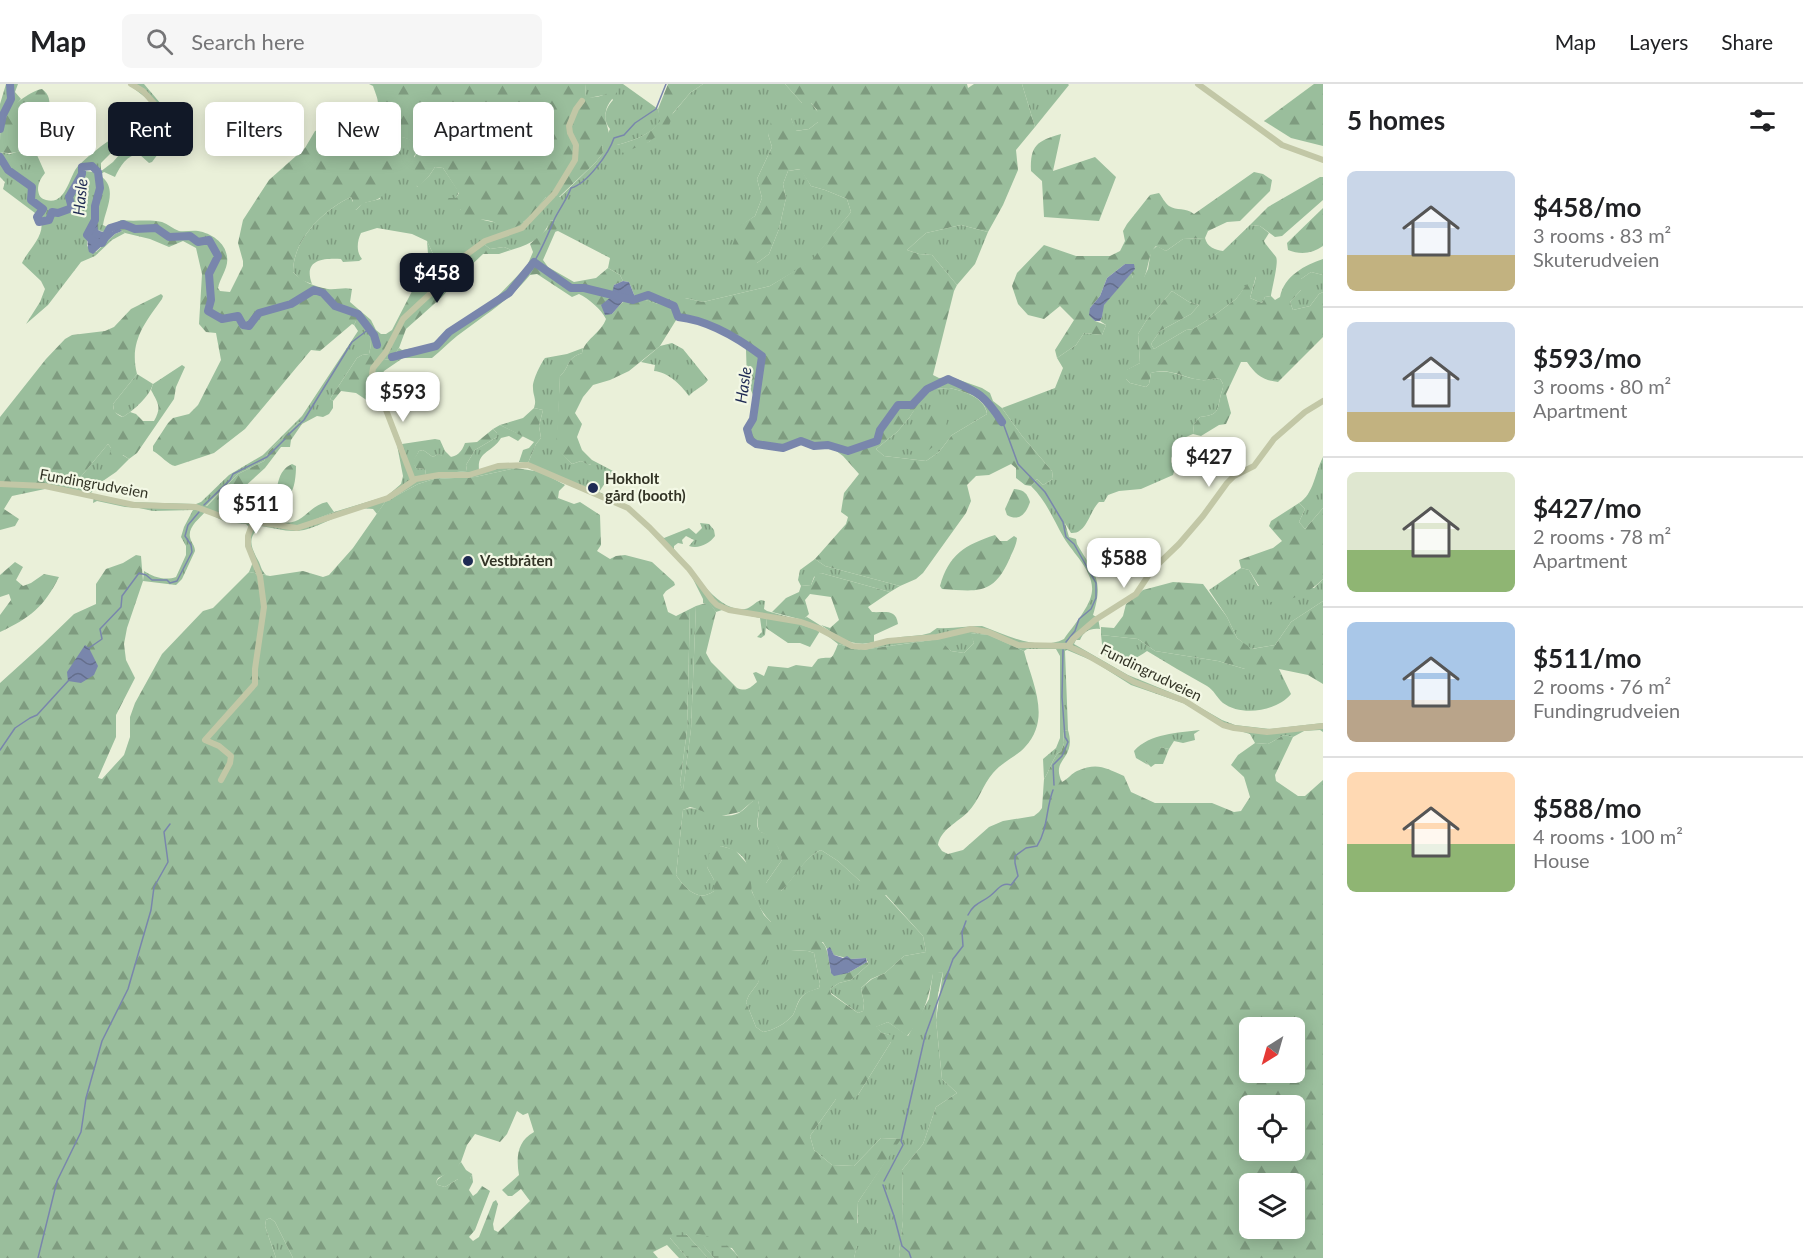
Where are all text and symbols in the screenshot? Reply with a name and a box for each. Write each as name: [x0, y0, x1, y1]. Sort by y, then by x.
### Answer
search box: [122, 14, 542, 68]
text: Map: [30, 24, 86, 58]
icon: search: [143, 25, 176, 58]
text: Search here: [191, 28, 305, 55]
text: Map: [1555, 29, 1596, 54]
text: Layers: [1629, 29, 1688, 54]
text: Share: [1721, 29, 1773, 54]
chip: Buy: [18, 102, 96, 156]
chip: Rent: [108, 102, 193, 156]
chip: Filters: [205, 102, 304, 156]
chip: New: [316, 102, 401, 156]
chip: Apartment: [413, 102, 554, 156]
text: 5 homes: [1347, 104, 1445, 136]
icon: filters: [1746, 104, 1779, 137]
water label: Hasle: [68, 177, 91, 216]
text: $458/mo: [1533, 191, 1641, 223]
icon: home: [1395, 195, 1467, 267]
text: 3 rooms · 83 m²: [1533, 223, 1671, 247]
text: Skuterudveien: [1533, 247, 1659, 271]
pin: $458: [401, 253, 473, 304]
text: $458: [414, 260, 460, 284]
text: $593/mo: [1533, 342, 1641, 374]
icon: home: [1395, 346, 1467, 418]
water label: Hasle: [731, 365, 755, 405]
pin: $593: [367, 372, 439, 423]
text: 3 rooms · 80 m²: [1533, 374, 1671, 398]
text: $593: [380, 379, 426, 403]
text: Apartment: [1533, 398, 1627, 422]
pin: $427: [1173, 437, 1245, 488]
text: $427: [1186, 444, 1232, 468]
street label: Fundingrudveien: [38, 465, 150, 501]
place label: Hokholt gård (booth): [605, 469, 686, 504]
marker: Hokholt gård (booth): [586, 481, 600, 495]
pin: $511: [220, 484, 292, 535]
text: $511: [233, 491, 279, 515]
text: $427/mo: [1533, 492, 1641, 524]
icon: home: [1395, 496, 1467, 568]
text: 2 rooms · 78 m²: [1533, 524, 1671, 548]
pin: $588: [1088, 538, 1160, 589]
text: $588: [1101, 545, 1147, 569]
text: Apartment: [1533, 548, 1627, 572]
place label: Vestbråten: [479, 551, 553, 569]
marker: Vestbråten: [461, 554, 475, 568]
street label: Fundingrudveien: [1098, 640, 1205, 704]
text: $511/mo: [1533, 642, 1641, 674]
icon: home: [1395, 646, 1467, 718]
text: 2 rooms · 76 m²: [1533, 674, 1671, 698]
text: Fundingrudveien: [1533, 698, 1680, 722]
text: $588/mo: [1533, 792, 1641, 824]
icon: home: [1395, 796, 1467, 868]
text: 4 rooms · 100 m²: [1533, 824, 1683, 848]
text: House: [1533, 848, 1590, 872]
north arrow: [1239, 1017, 1305, 1083]
map controls: [1239, 1017, 1305, 1239]
button: locate: [1239, 1095, 1305, 1161]
button: layers: [1239, 1173, 1305, 1239]

